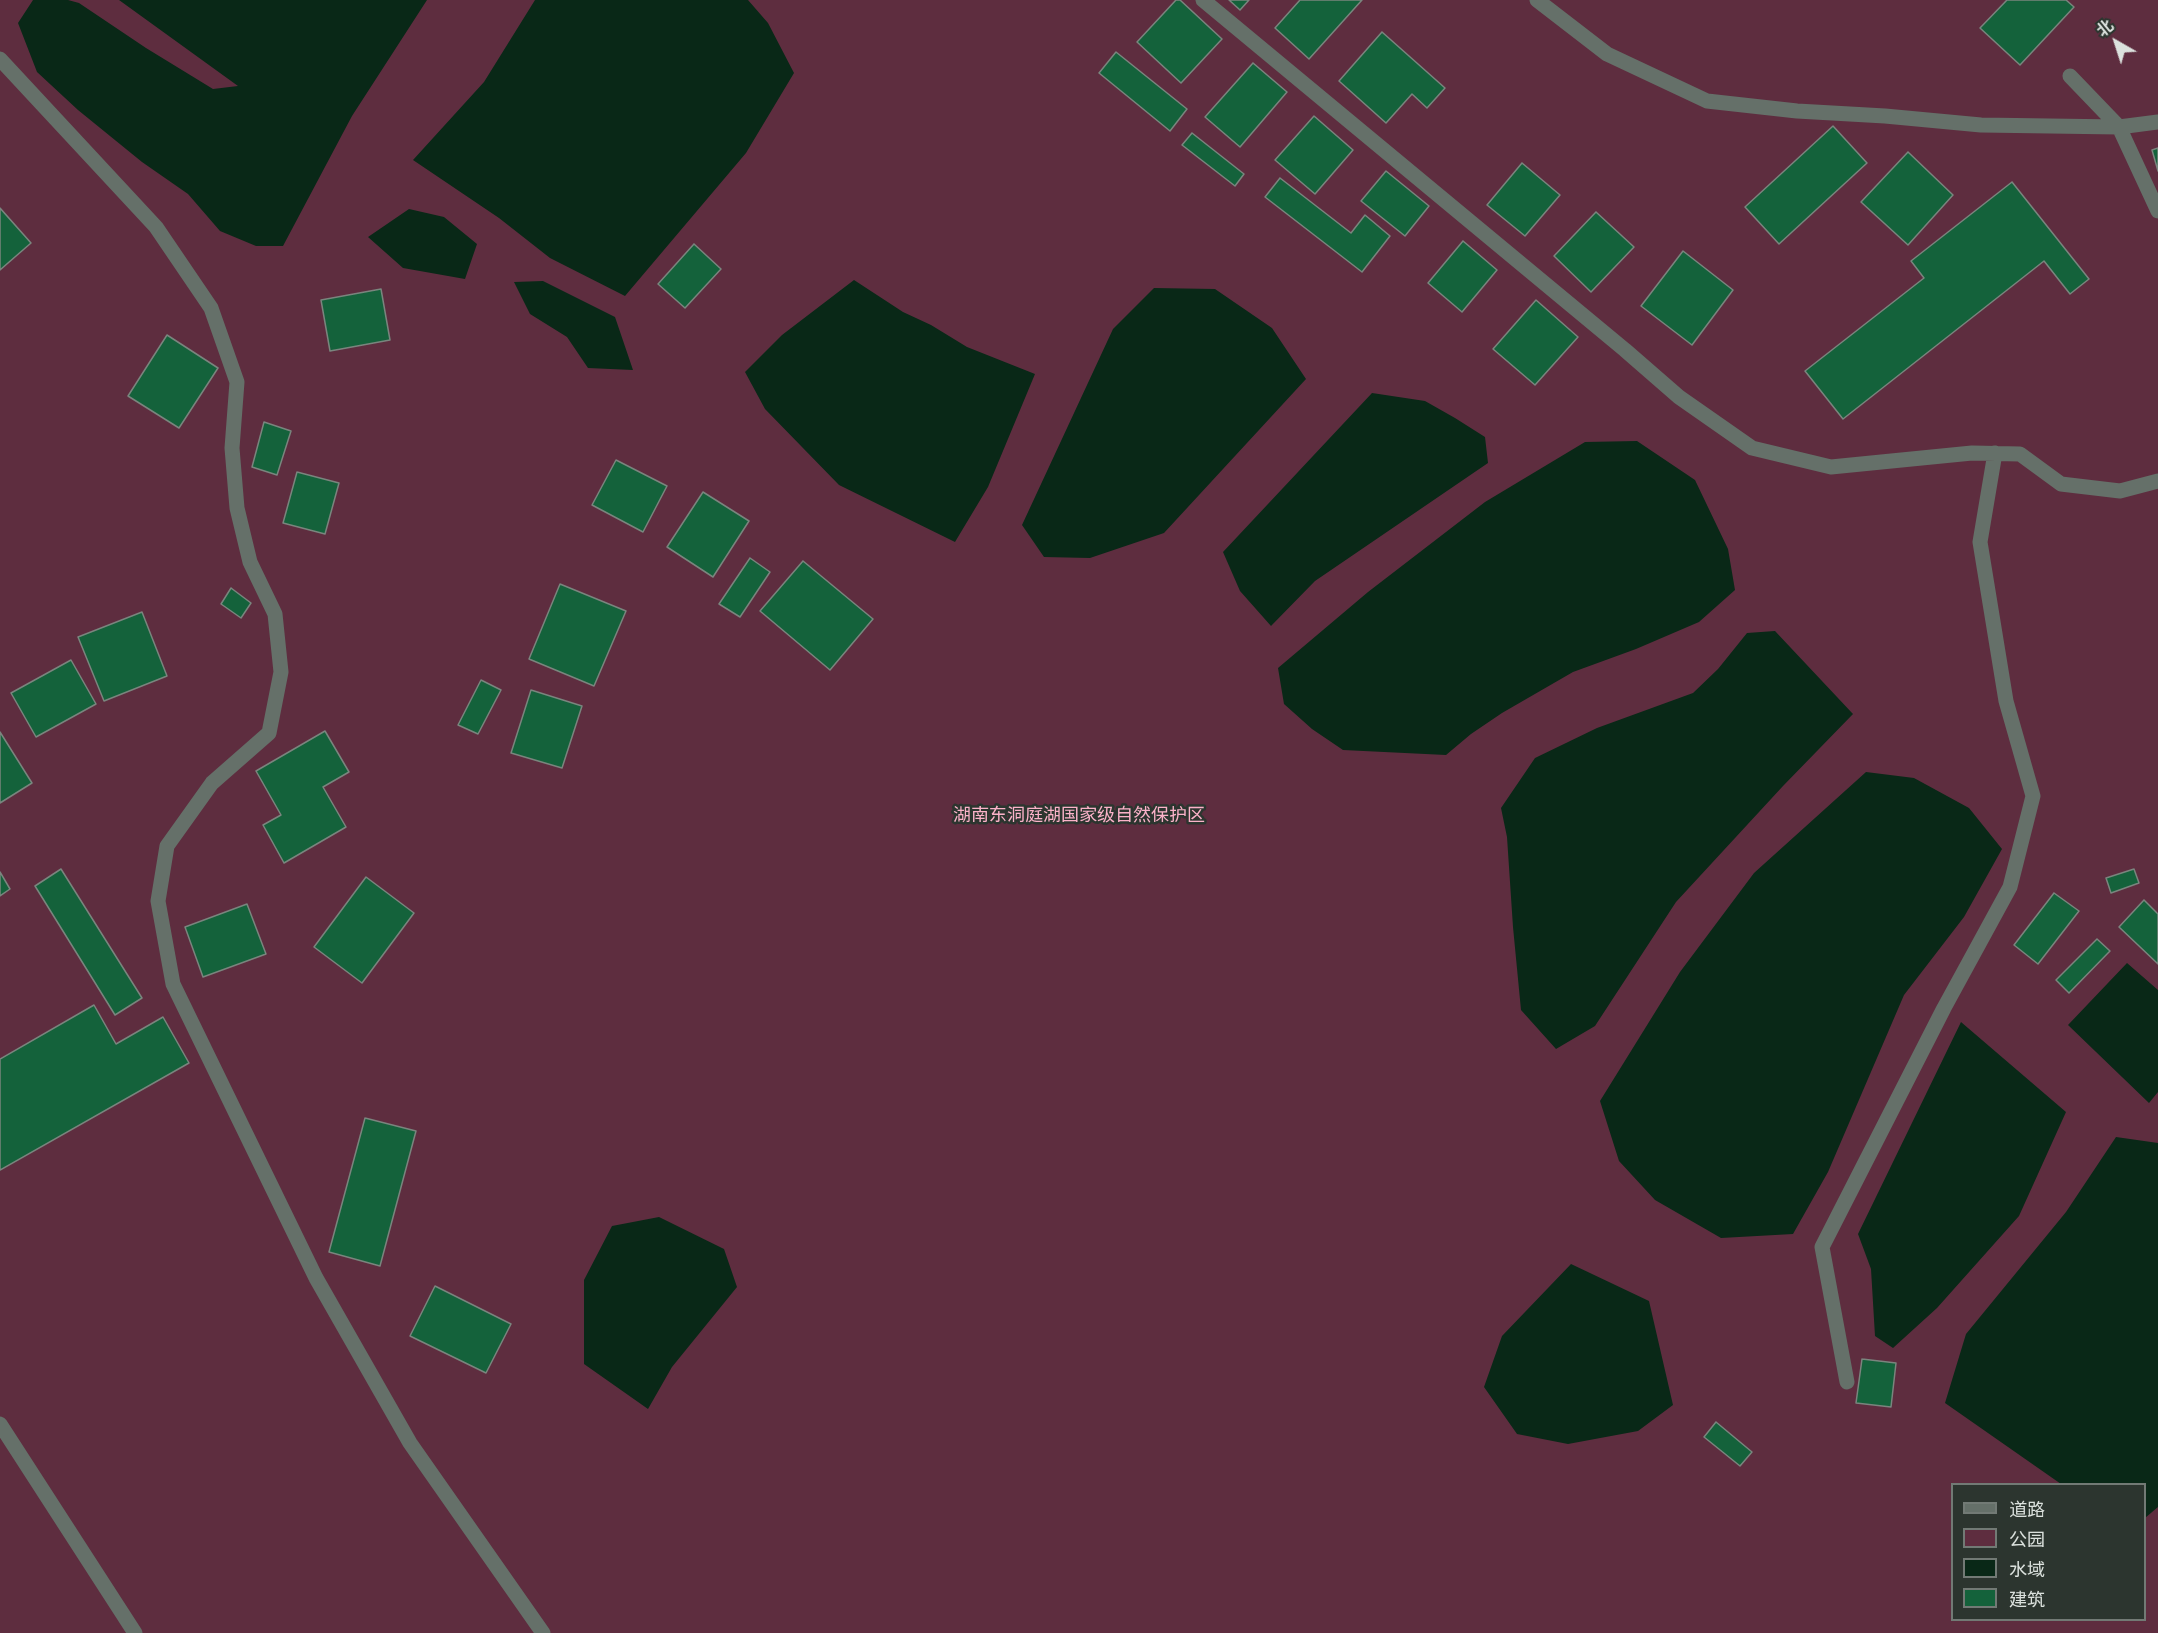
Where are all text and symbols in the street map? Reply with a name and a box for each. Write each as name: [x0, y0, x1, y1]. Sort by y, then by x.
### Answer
north arrow: [2086, 12, 2146, 72]
text: 北: [2092, 15, 2117, 41]
park label: 湖南东洞庭湖国家级自然保护区: [953, 805, 1205, 827]
legend: [1951, 1483, 2146, 1621]
text: 道路: [2009, 1498, 2045, 1521]
text: 公园: [2009, 1528, 2045, 1551]
text: 水域: [2009, 1558, 2045, 1581]
text: 建筑: [2009, 1588, 2045, 1611]

